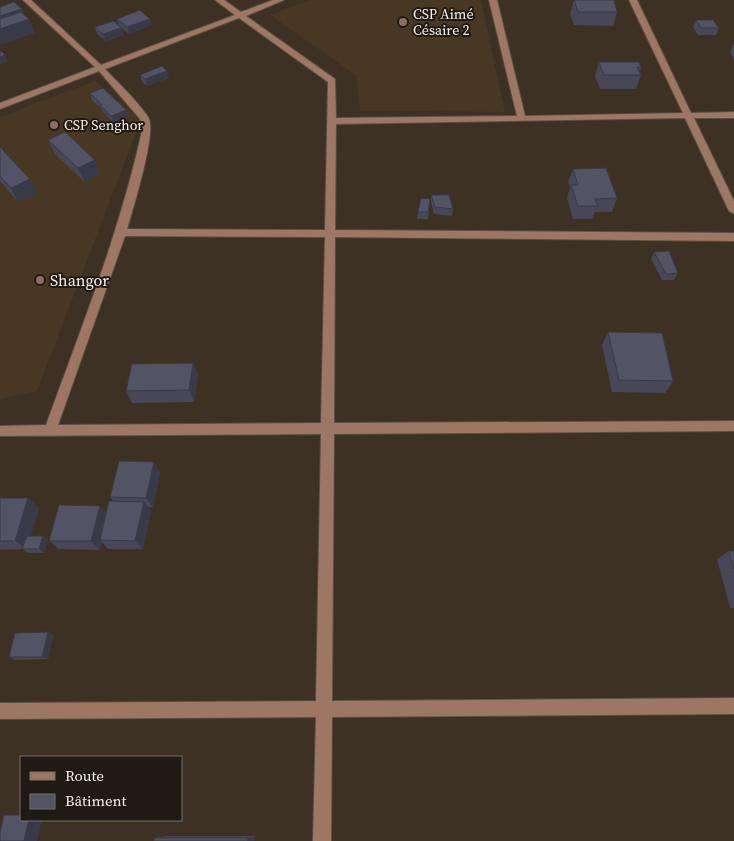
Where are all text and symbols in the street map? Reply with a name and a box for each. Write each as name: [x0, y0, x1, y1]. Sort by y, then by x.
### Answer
place label: CSP Aimé Césaire 2: [413, 4, 474, 40]
marker: CSP Aimé Césaire 2: [397, 16, 409, 28]
place label: CSP Senghor: [64, 115, 143, 135]
marker: CSP Senghor: [48, 119, 60, 131]
place label: Shangor: [50, 269, 109, 291]
marker: Shangor: [34, 274, 46, 286]
legend: [20, 756, 182, 821]
text: Route: [65, 765, 104, 786]
text: Bâtiment: [65, 790, 127, 811]

